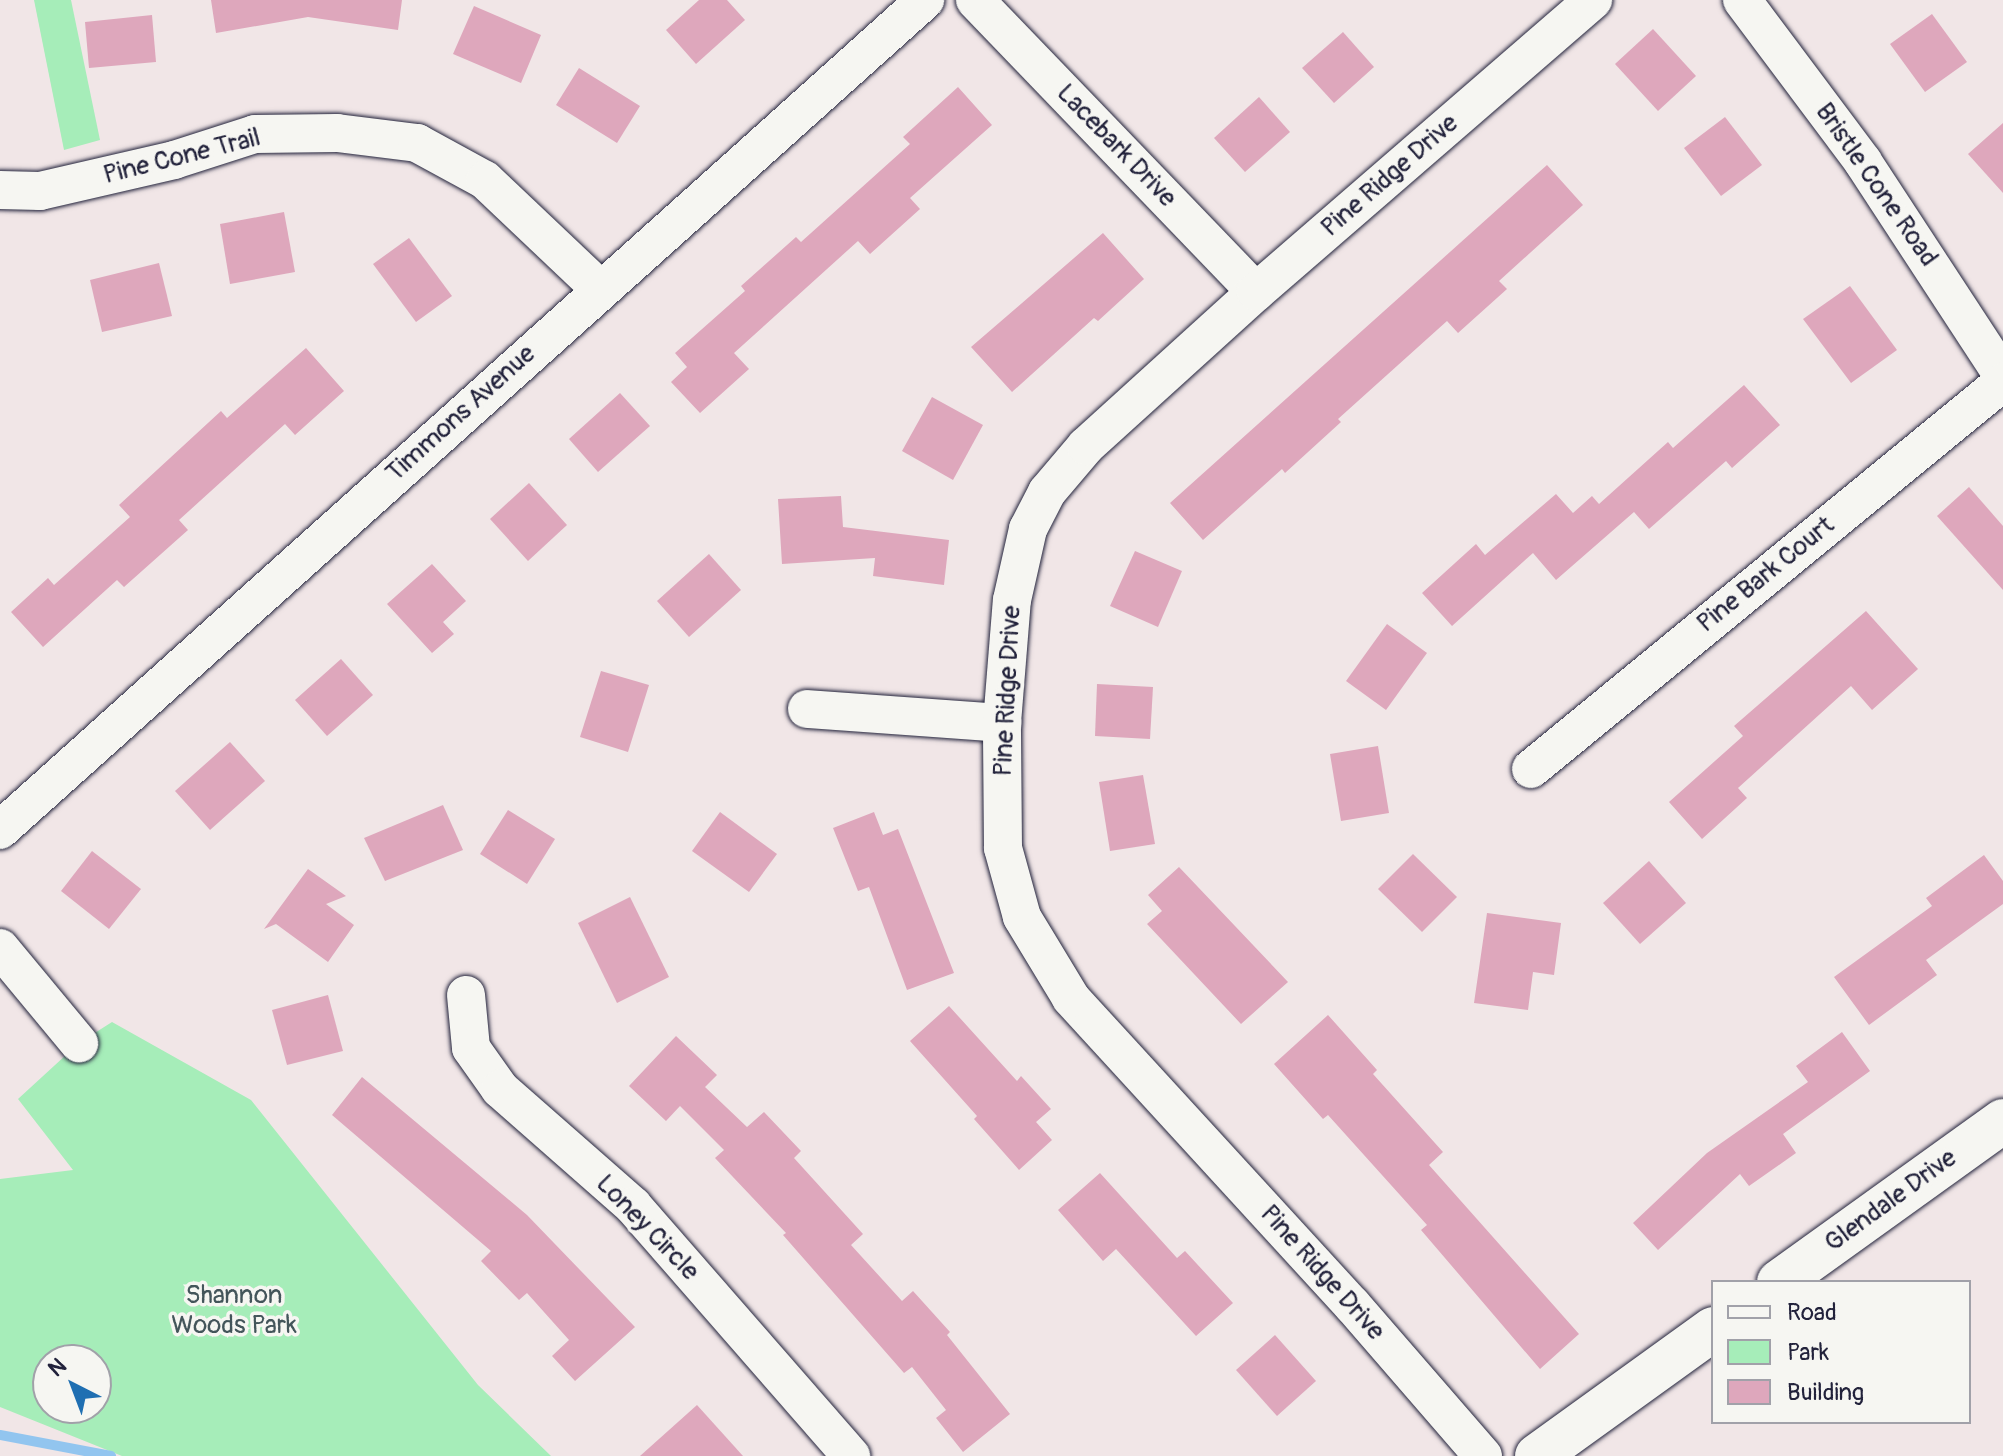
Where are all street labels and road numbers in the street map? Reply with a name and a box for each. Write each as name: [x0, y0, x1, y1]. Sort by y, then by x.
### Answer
street label: Lacebark Drive: [1050, 78, 1182, 214]
street label: Bristle Cone Road: [1808, 97, 1944, 273]
street label: Pine Ridge Drive: [1315, 108, 1465, 244]
street label: Pine Cone Trail: [100, 122, 264, 192]
street label: Timmons Avenue: [380, 339, 542, 489]
street label: Pine Bark Court: [1691, 510, 1841, 640]
street label: Pine Ridge Drive: [988, 605, 1028, 777]
street label: Glendale Drive: [1819, 1143, 1963, 1259]
street label: Loney Circle: [589, 1169, 705, 1287]
street label: Pine Ridge Drive: [1253, 1199, 1391, 1347]

